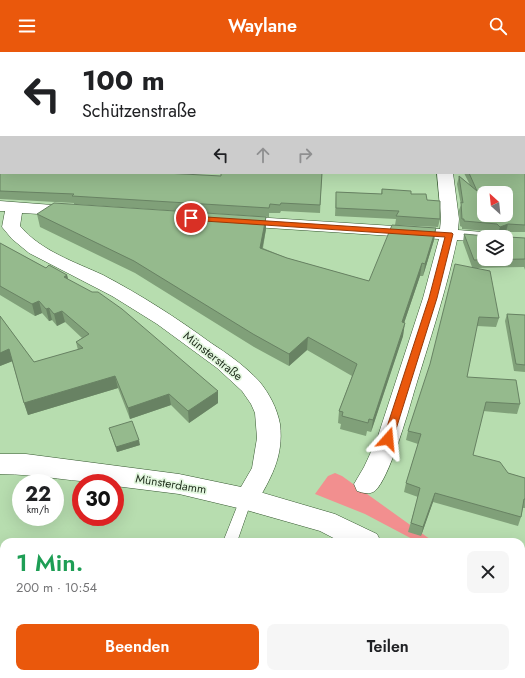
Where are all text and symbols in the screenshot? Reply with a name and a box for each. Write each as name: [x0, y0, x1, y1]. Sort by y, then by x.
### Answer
text: Waylane: [228, 13, 297, 39]
icon: menu: [16, 15, 38, 37]
icon: search: [487, 15, 509, 37]
text: 100 m: [82, 60, 165, 101]
icon: left: [16, 68, 68, 120]
text: Schützenstraße: [82, 98, 196, 124]
icon: left: [210, 144, 232, 166]
icon: ahead: [252, 144, 274, 166]
icon: right: [294, 144, 316, 166]
north arrow: [477, 186, 513, 222]
map controls: [477, 186, 513, 266]
pin: [174, 201, 208, 235]
icon: arrive: [180, 207, 202, 229]
button: layers: [477, 230, 513, 266]
street label: Münsterstraße: [180, 327, 246, 385]
position arrow: [367, 418, 409, 460]
street label: Münsterdamm: [134, 470, 208, 498]
speed limit sign: 30: [72, 474, 124, 526]
text: 22: [25, 480, 51, 509]
text: km/h: [27, 502, 49, 517]
text: 1 Min.: [16, 545, 83, 580]
button: close: [467, 551, 509, 593]
text: 200 m · 10:54: [16, 578, 97, 597]
button: Beenden: [16, 624, 259, 670]
button: Teilen: [267, 624, 509, 670]

